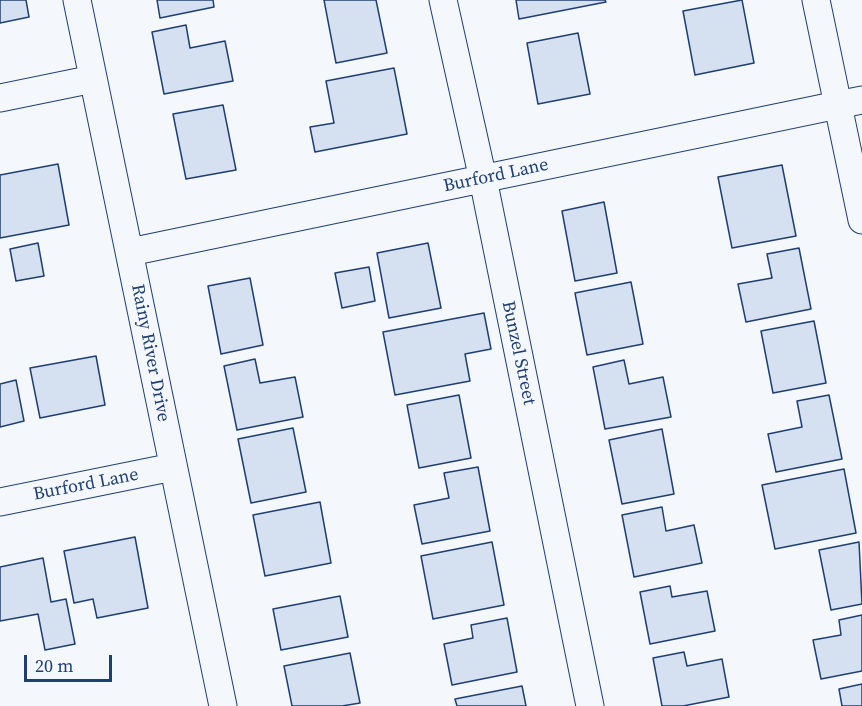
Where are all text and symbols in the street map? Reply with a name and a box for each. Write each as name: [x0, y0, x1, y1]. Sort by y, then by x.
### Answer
street label: Burford Lane: [442, 154, 550, 198]
street label: Rainy River Drive: [126, 282, 174, 424]
street label: Bunzel Street: [496, 299, 540, 407]
street label: Burford Lane: [32, 464, 140, 506]
scale bar: [27, 643, 116, 681]
text: 20 m: [35, 653, 73, 678]

